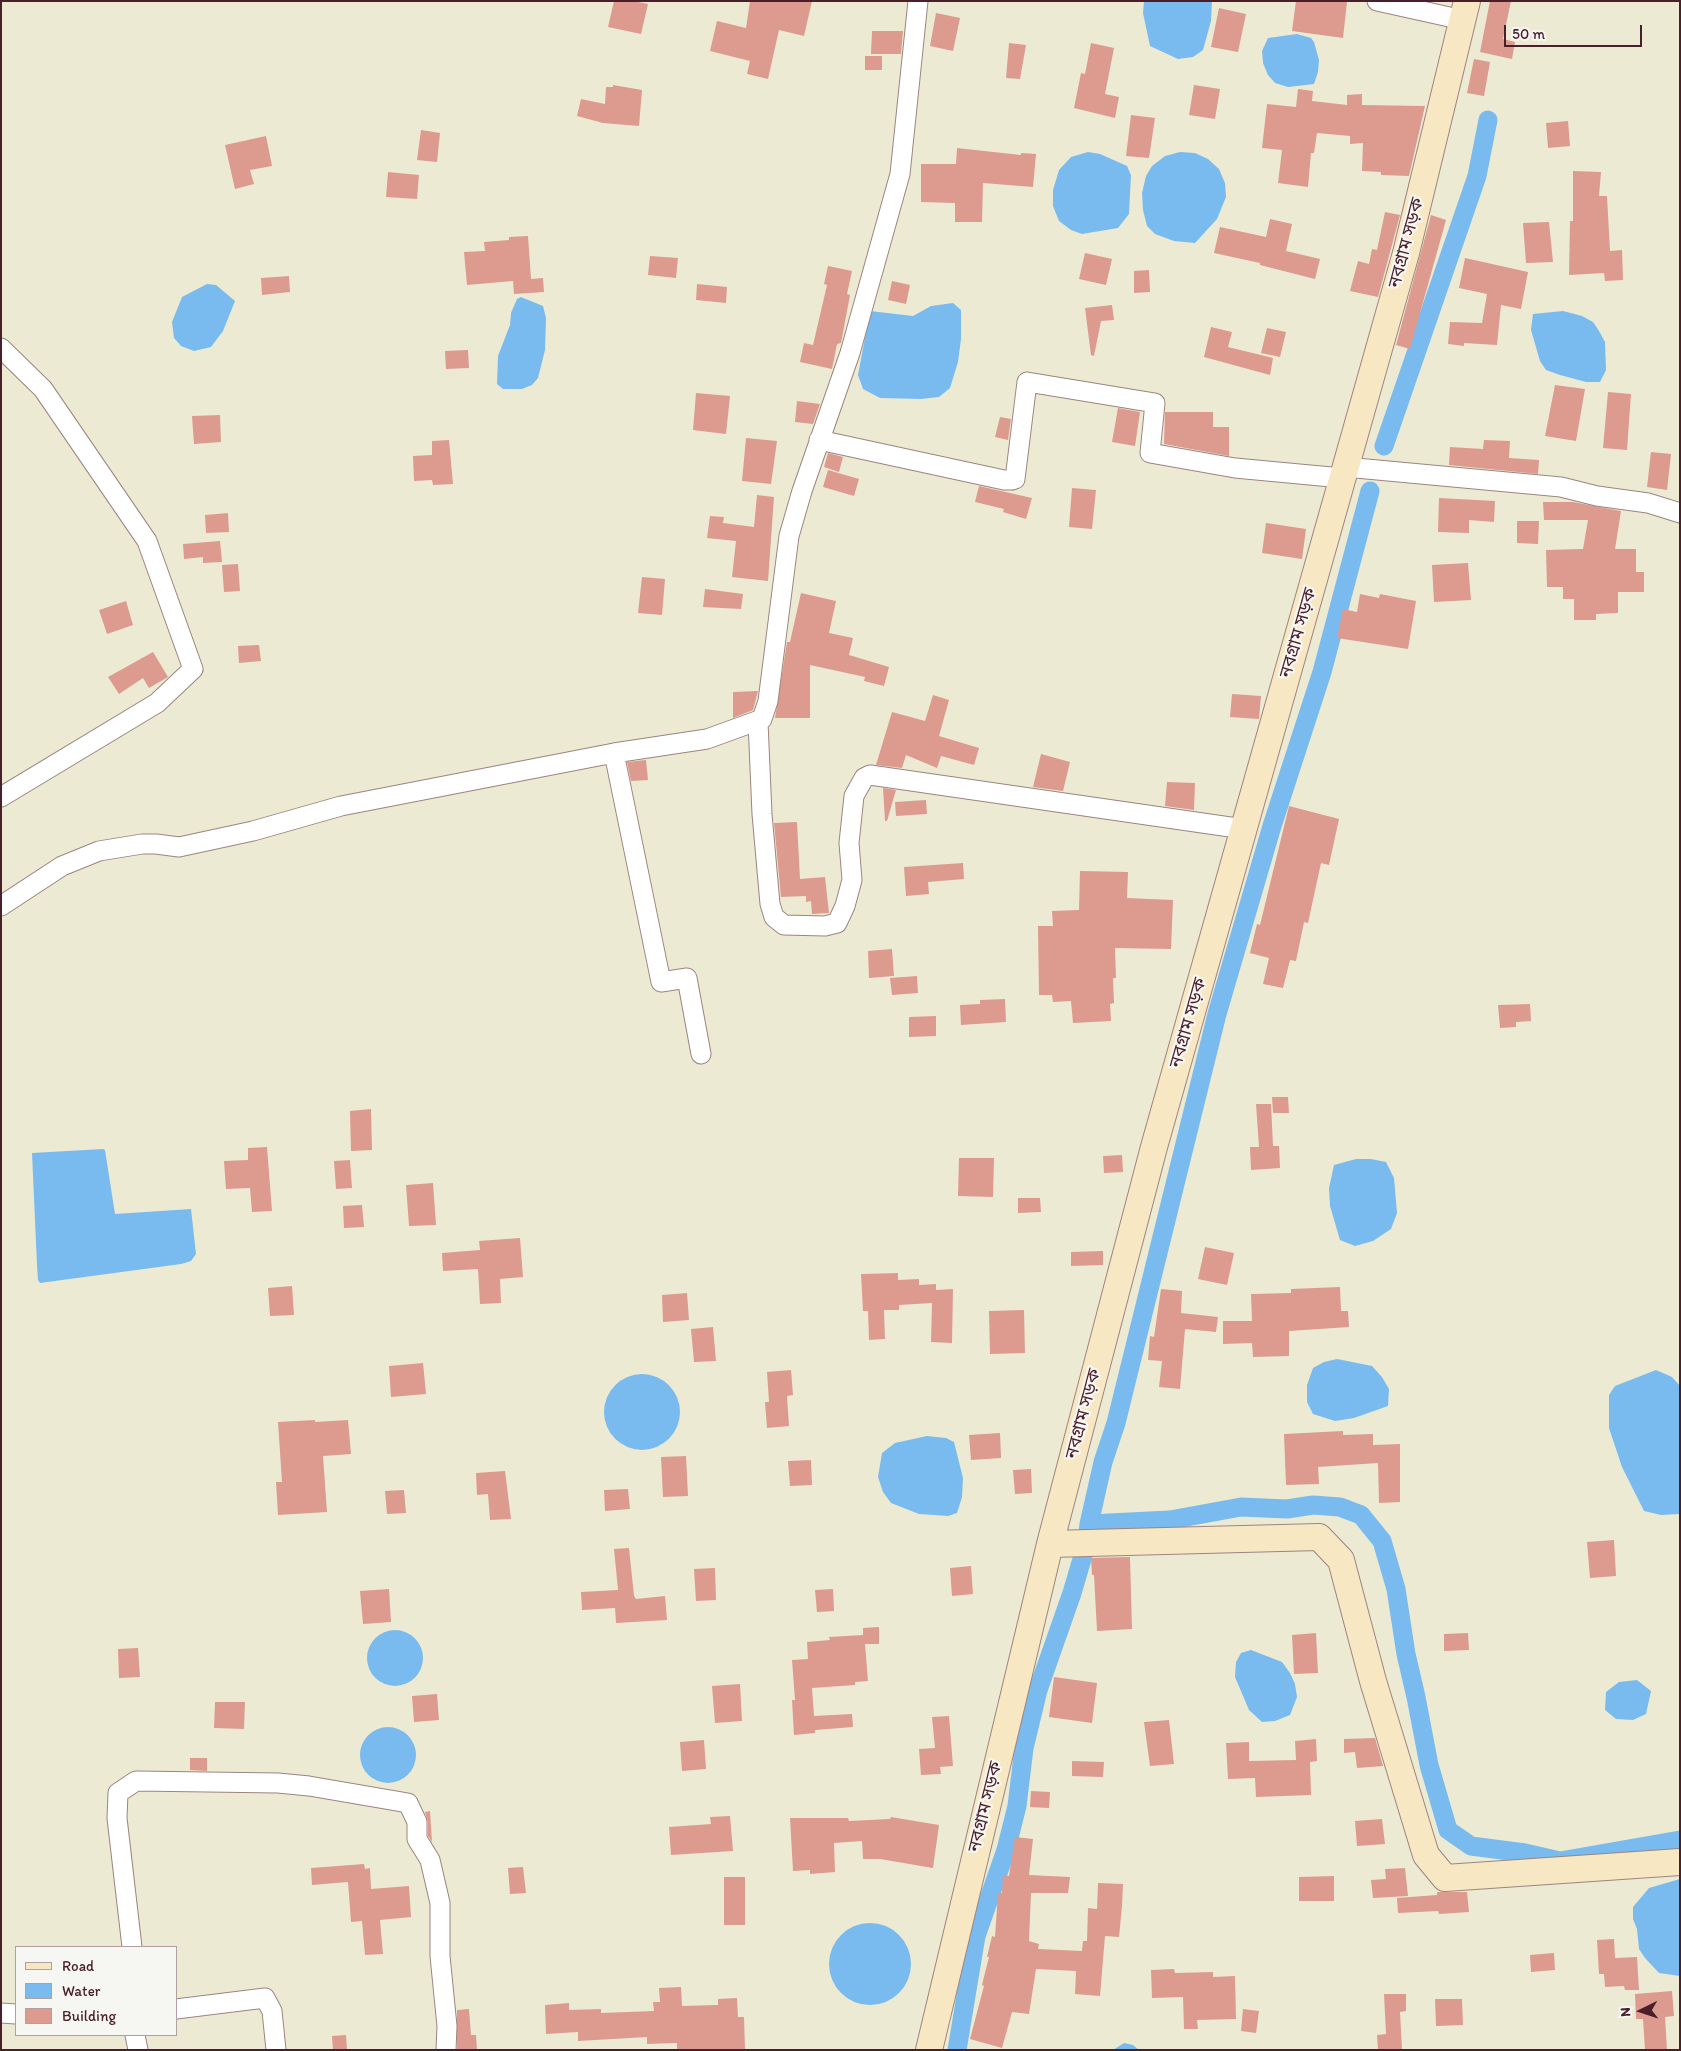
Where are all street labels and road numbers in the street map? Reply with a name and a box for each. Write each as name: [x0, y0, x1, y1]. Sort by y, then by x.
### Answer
street label: নবগ্রাম সড়ক: [1385, 196, 1429, 290]
street label: নবগ্রাম সড়ক: [1276, 586, 1322, 680]
street label: নবগ্রাম সড়ক: [1166, 976, 1212, 1070]
street label: নবগ্রাম সড়ক: [1062, 1367, 1106, 1461]
street label: নবগ্রাম সড়ক: [964, 1760, 1008, 1854]

